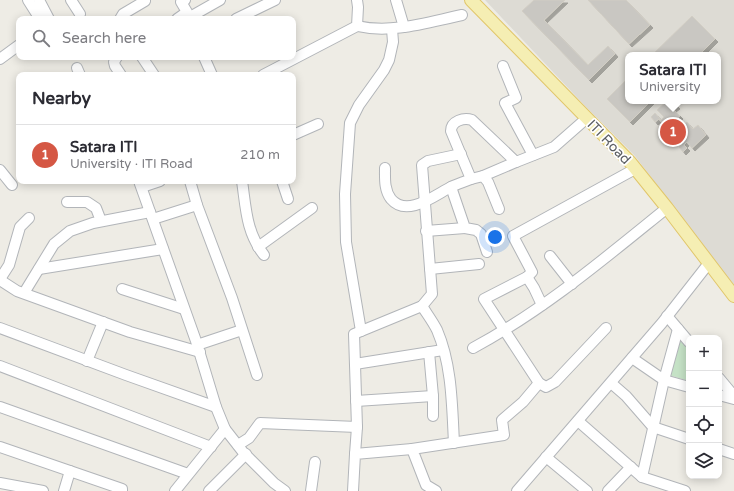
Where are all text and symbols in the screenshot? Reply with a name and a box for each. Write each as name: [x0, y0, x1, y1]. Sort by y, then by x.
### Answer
search box: [16, 16, 296, 60]
icon: search: [30, 27, 52, 49]
text: Search here: [62, 29, 146, 47]
popup: [625, 52, 721, 104]
text: Satara ITI: [639, 61, 707, 79]
text: University: [639, 79, 701, 95]
text: Nearby: [32, 88, 91, 109]
street label: ITI Road: [584, 116, 634, 168]
pin: 1: [660, 117, 686, 147]
text: Satara ITI: [70, 138, 137, 156]
text: 1: [41, 147, 49, 163]
text: 210 m: [240, 147, 280, 163]
text: University · ITI Road: [70, 156, 193, 172]
your location: [485, 227, 505, 247]
map controls: [686, 335, 722, 479]
button: +: [686, 335, 722, 371]
button: −: [686, 371, 722, 407]
button: locate: [686, 407, 722, 443]
button: layers: [686, 443, 722, 479]

